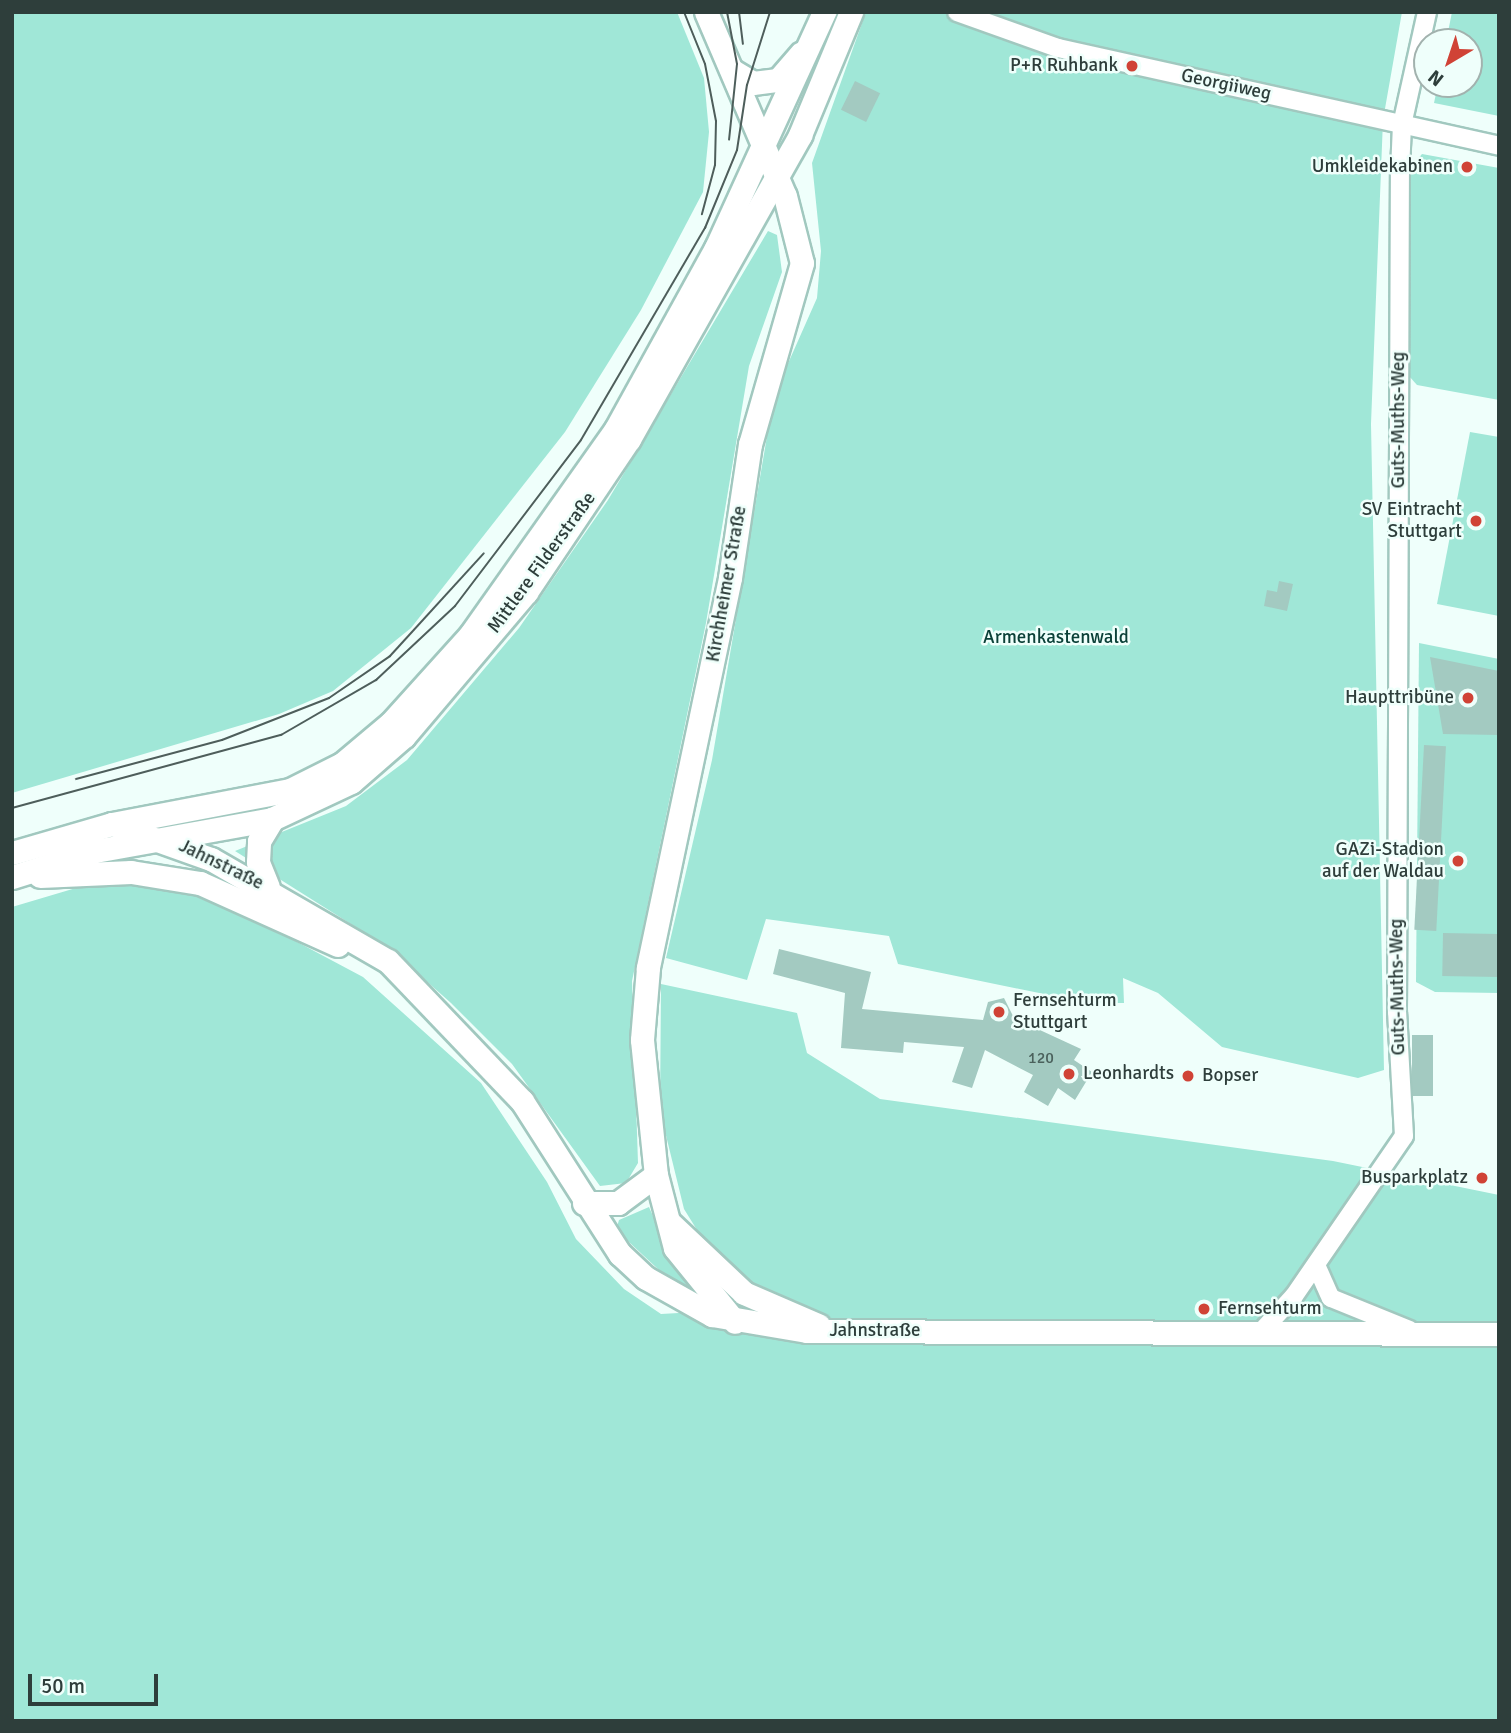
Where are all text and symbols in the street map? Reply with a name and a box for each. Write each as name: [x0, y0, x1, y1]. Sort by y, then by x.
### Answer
north arrow: [1413, 28, 1483, 98]
place label: P+R Ruhbank: [1010, 55, 1118, 77]
marker: P+R Ruhbank: [1124, 58, 1140, 74]
street label: Georgiiweg: [1179, 64, 1273, 106]
text: N: [1423, 64, 1449, 91]
place label: Umkleidekabinen: [1312, 156, 1453, 178]
marker: Umkleidekabinen: [1459, 159, 1475, 175]
street label: Guts-Muths-Weg: [1388, 352, 1410, 488]
street label: Mittlere Filderstraße: [483, 488, 601, 638]
place label: SV Eintracht Stuttgart: [1362, 499, 1462, 543]
street label: Kirchheimer Straße: [702, 504, 752, 664]
marker: SV Eintracht Stuttgart: [1468, 513, 1484, 529]
park label: Armenkastenwald: [983, 627, 1129, 649]
place label: Haupttribüne: [1345, 687, 1454, 709]
marker: Haupttribüne: [1460, 690, 1476, 706]
street label: Jahnstraße: [175, 835, 267, 895]
place label: GAZi-Stadion auf der Waldau: [1322, 839, 1444, 883]
marker: GAZi-Stadion auf der Waldau: [1450, 853, 1466, 869]
street label: Guts-Muths-Weg: [1385, 918, 1411, 1056]
place label: Fernsehturm Stuttgart: [1013, 990, 1117, 1034]
marker: Fernsehturm Stuttgart: [991, 1004, 1007, 1020]
house number: 120: [1028, 1048, 1054, 1068]
place label: Leonhardts: [1083, 1063, 1174, 1085]
place label: Bopser: [1202, 1065, 1258, 1087]
marker: Leonhardts: [1061, 1066, 1077, 1082]
marker: Bopser: [1180, 1068, 1196, 1084]
place label: Busparkplatz: [1361, 1167, 1468, 1189]
marker: Busparkplatz: [1474, 1170, 1490, 1186]
place label: Fernsehturm: [1218, 1298, 1322, 1320]
marker: Fernsehturm: [1196, 1301, 1212, 1317]
street label: Jahnstraße: [829, 1320, 921, 1342]
scale bar: [32, 1660, 161, 1704]
text: 50 m: [41, 1673, 85, 1699]

